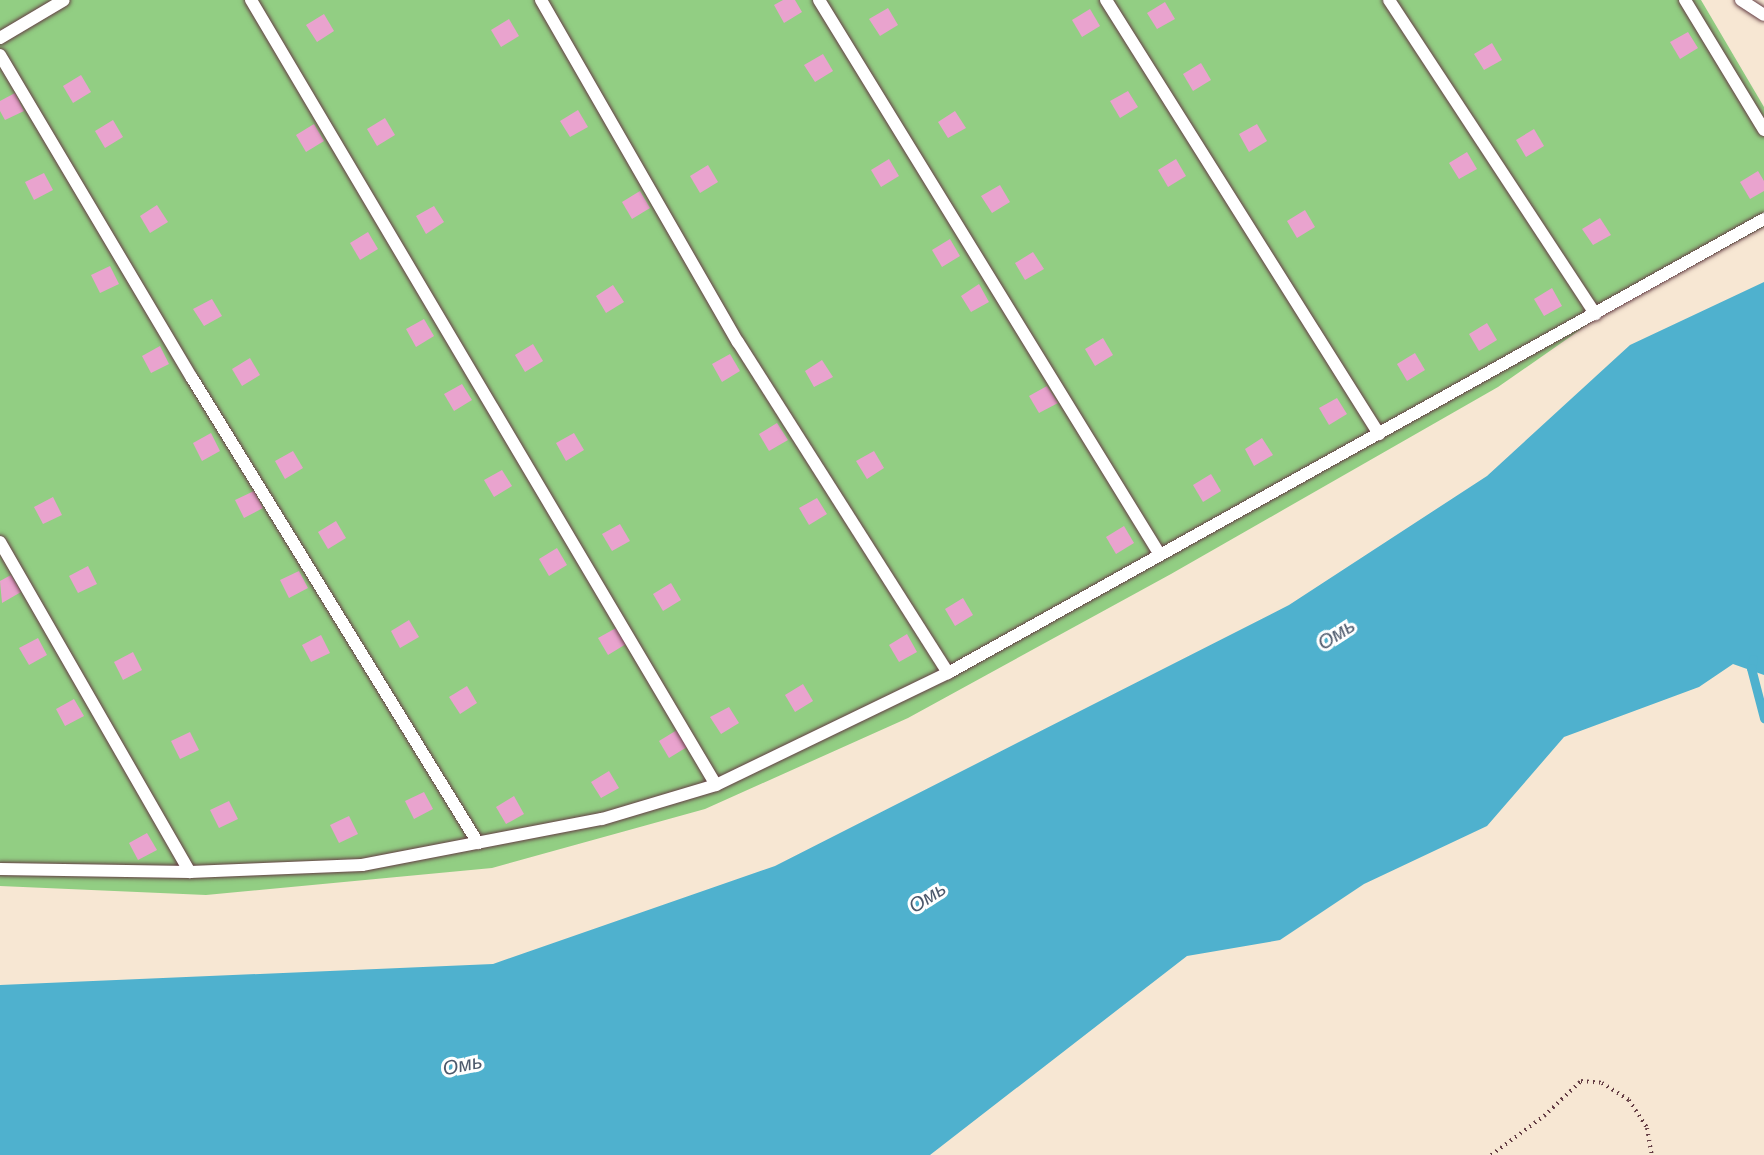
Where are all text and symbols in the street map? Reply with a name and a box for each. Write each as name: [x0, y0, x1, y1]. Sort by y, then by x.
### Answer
water label: Омь: [1315, 616, 1361, 658]
water label: Омь: [906, 879, 952, 921]
water label: Омь: [441, 1052, 485, 1084]

